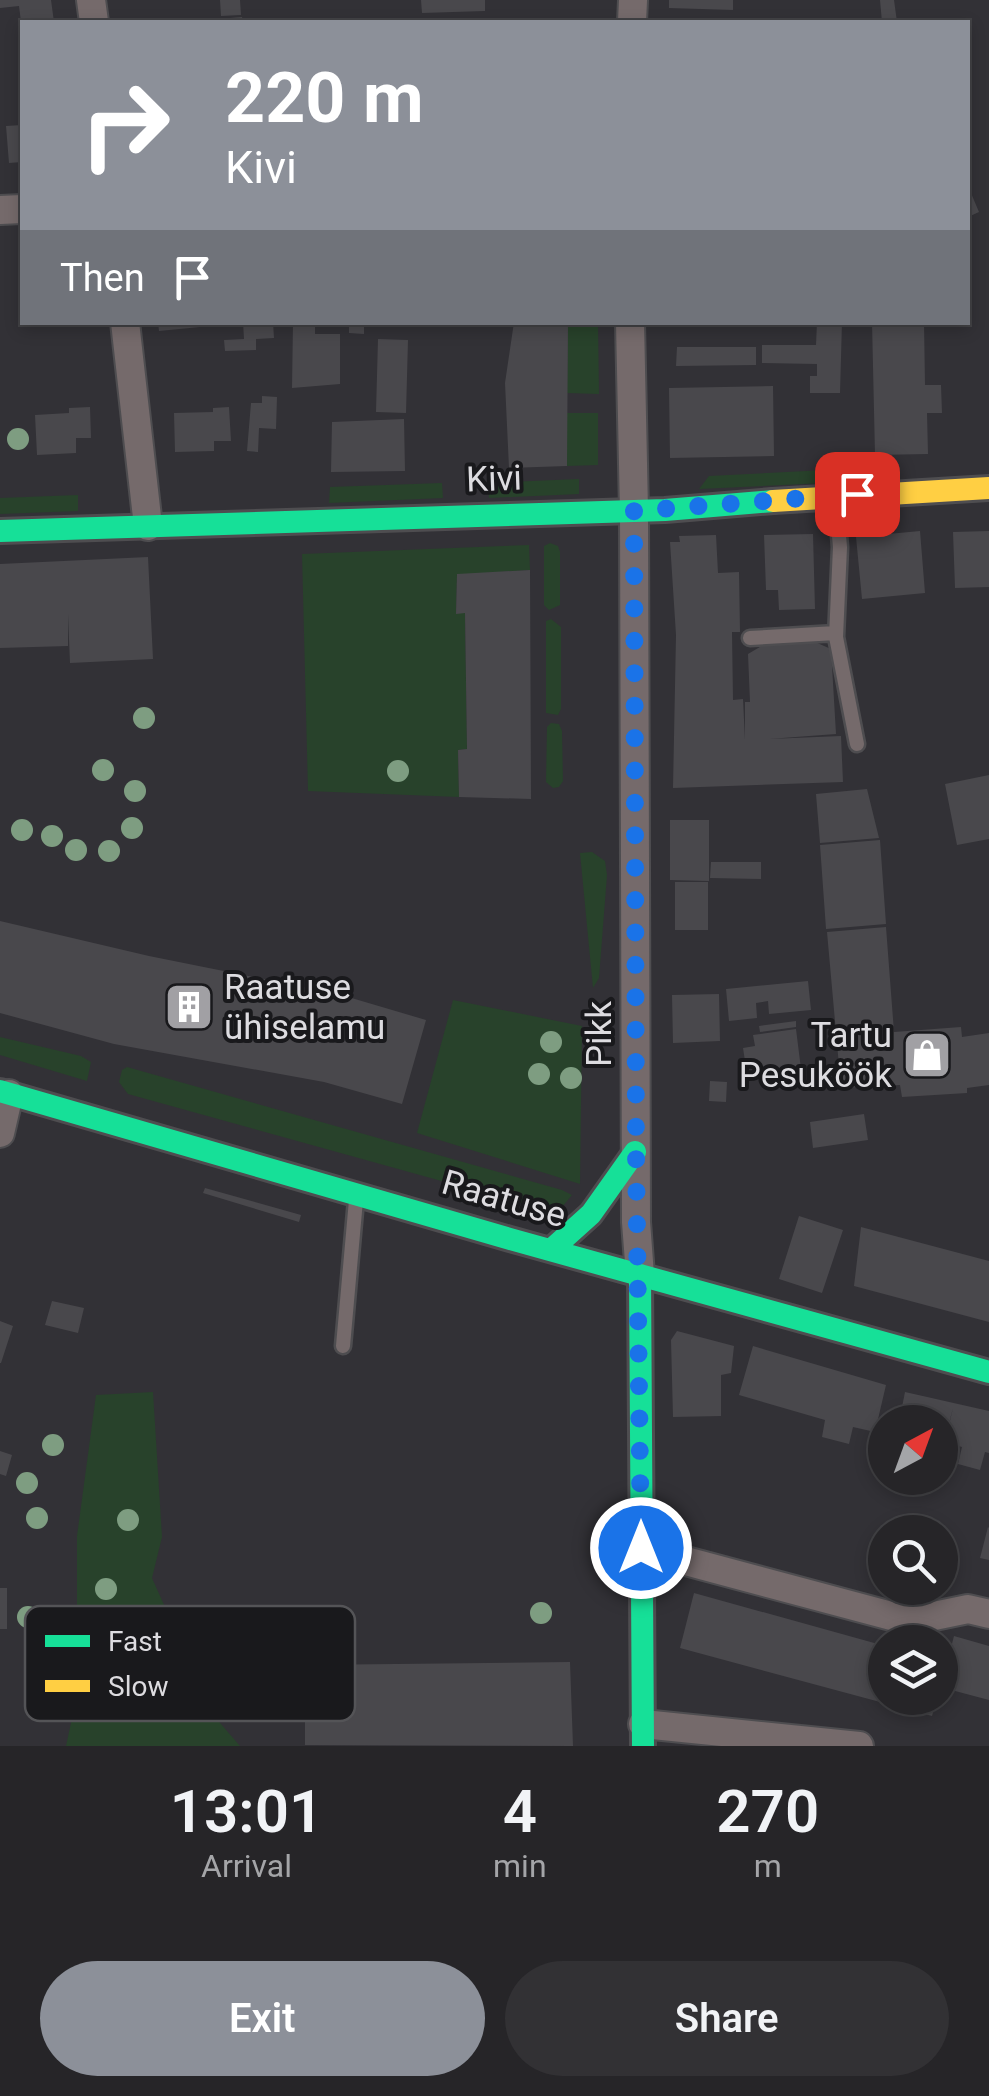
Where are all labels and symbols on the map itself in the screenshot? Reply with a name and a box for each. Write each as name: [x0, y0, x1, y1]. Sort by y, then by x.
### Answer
pin: [815, 452, 900, 537]
street label: Kivi: [465, 458, 523, 500]
place label: Raatuse ühiselamu: [224, 967, 385, 1048]
building icon: Raatuse ühiselamu: [163, 981, 215, 1033]
street label: Pikk: [579, 1001, 620, 1067]
place label: Tartu Pesuköök: [739, 1015, 892, 1096]
shop icon: Tartu Pesuköök: [901, 1029, 953, 1081]
street label: Raatuse: [437, 1162, 571, 1236]
north arrow: [868, 1405, 958, 1495]
position arrow: [589, 1496, 693, 1600]
legend: [25, 1606, 355, 1721]
text: Fast: [108, 1625, 162, 1658]
text: Slow: [108, 1670, 168, 1703]

